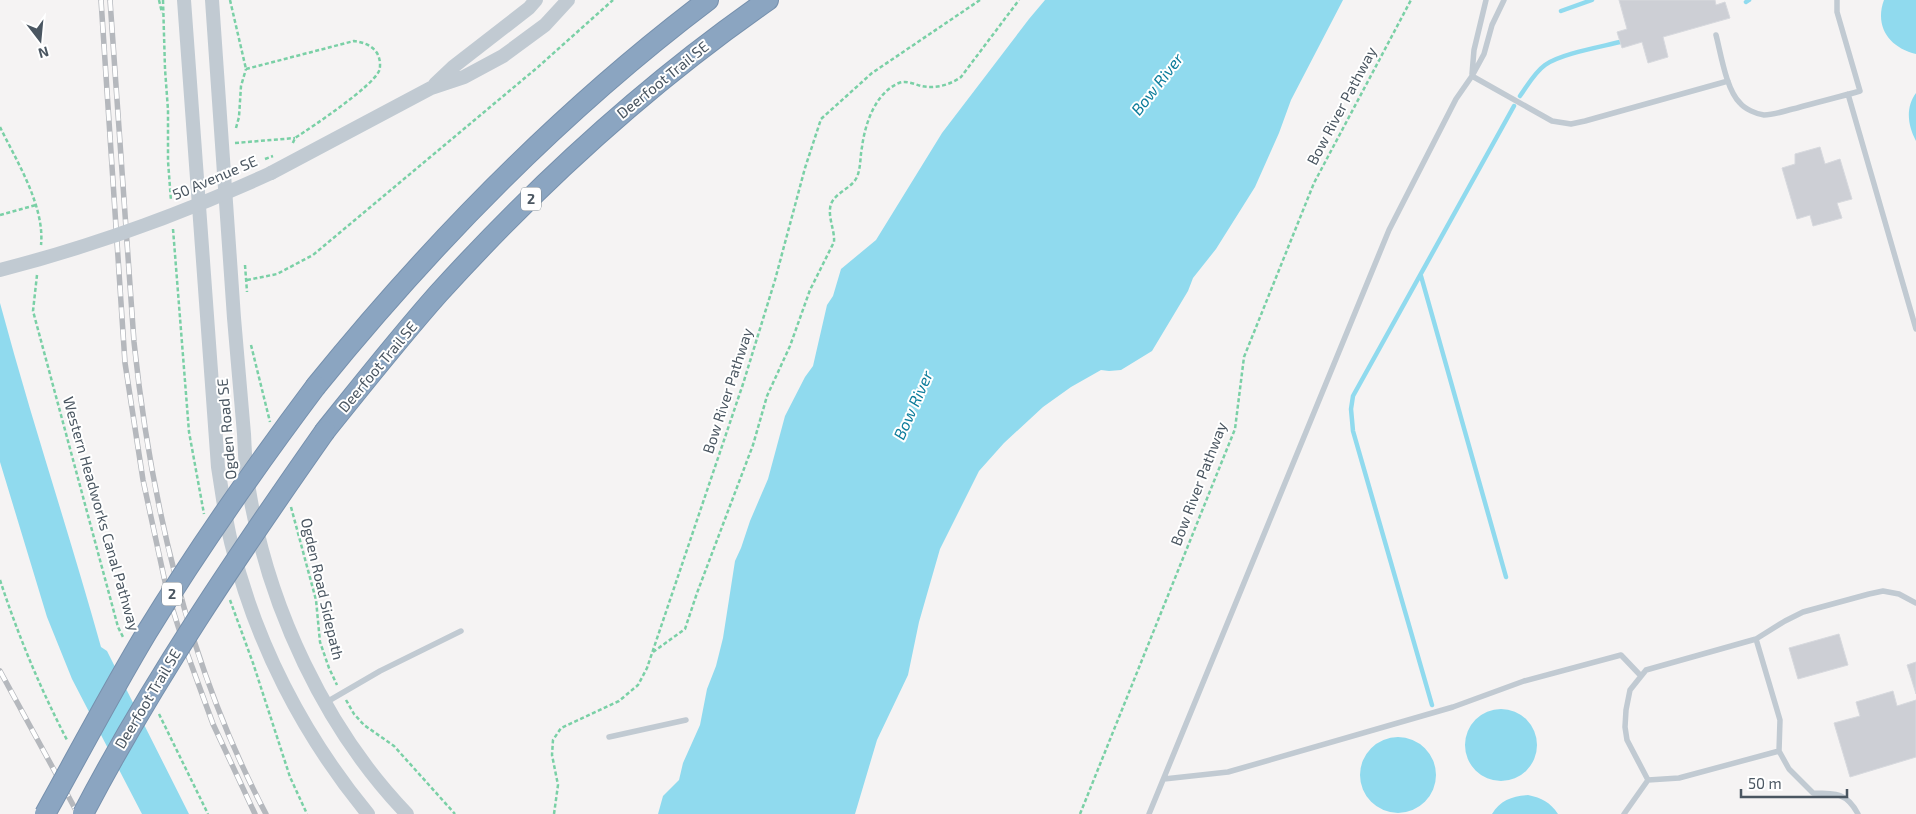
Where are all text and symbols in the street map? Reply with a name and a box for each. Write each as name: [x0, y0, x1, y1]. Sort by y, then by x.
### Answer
north arrow: [15, 15, 65, 65]
street label: Deerfoot Trail SE: [613, 37, 712, 122]
text: N: [37, 43, 51, 63]
street label: Bow River Pathway: [1302, 43, 1380, 168]
water label: Bow River: [1127, 48, 1187, 118]
street label: 50 Avenue SE: [169, 151, 260, 203]
road number: 2: [521, 188, 541, 210]
street label: Deerfoot Trail SE: [334, 317, 420, 415]
street label: Bow River Pathway: [698, 326, 756, 456]
water label: Bow River: [889, 367, 936, 442]
street label: Ogden Road SE: [213, 378, 239, 481]
street label: Western Headworks Canal Pathway: [60, 394, 144, 633]
street label: Bow River Pathway: [1166, 419, 1230, 548]
street label: Ogden Road Sidepath: [298, 516, 348, 661]
road number: 2: [162, 582, 182, 606]
street label: Deerfoot Trail SE: [110, 645, 184, 752]
scale bar: [1741, 766, 1847, 798]
text: 50 m: [1748, 774, 1782, 792]

